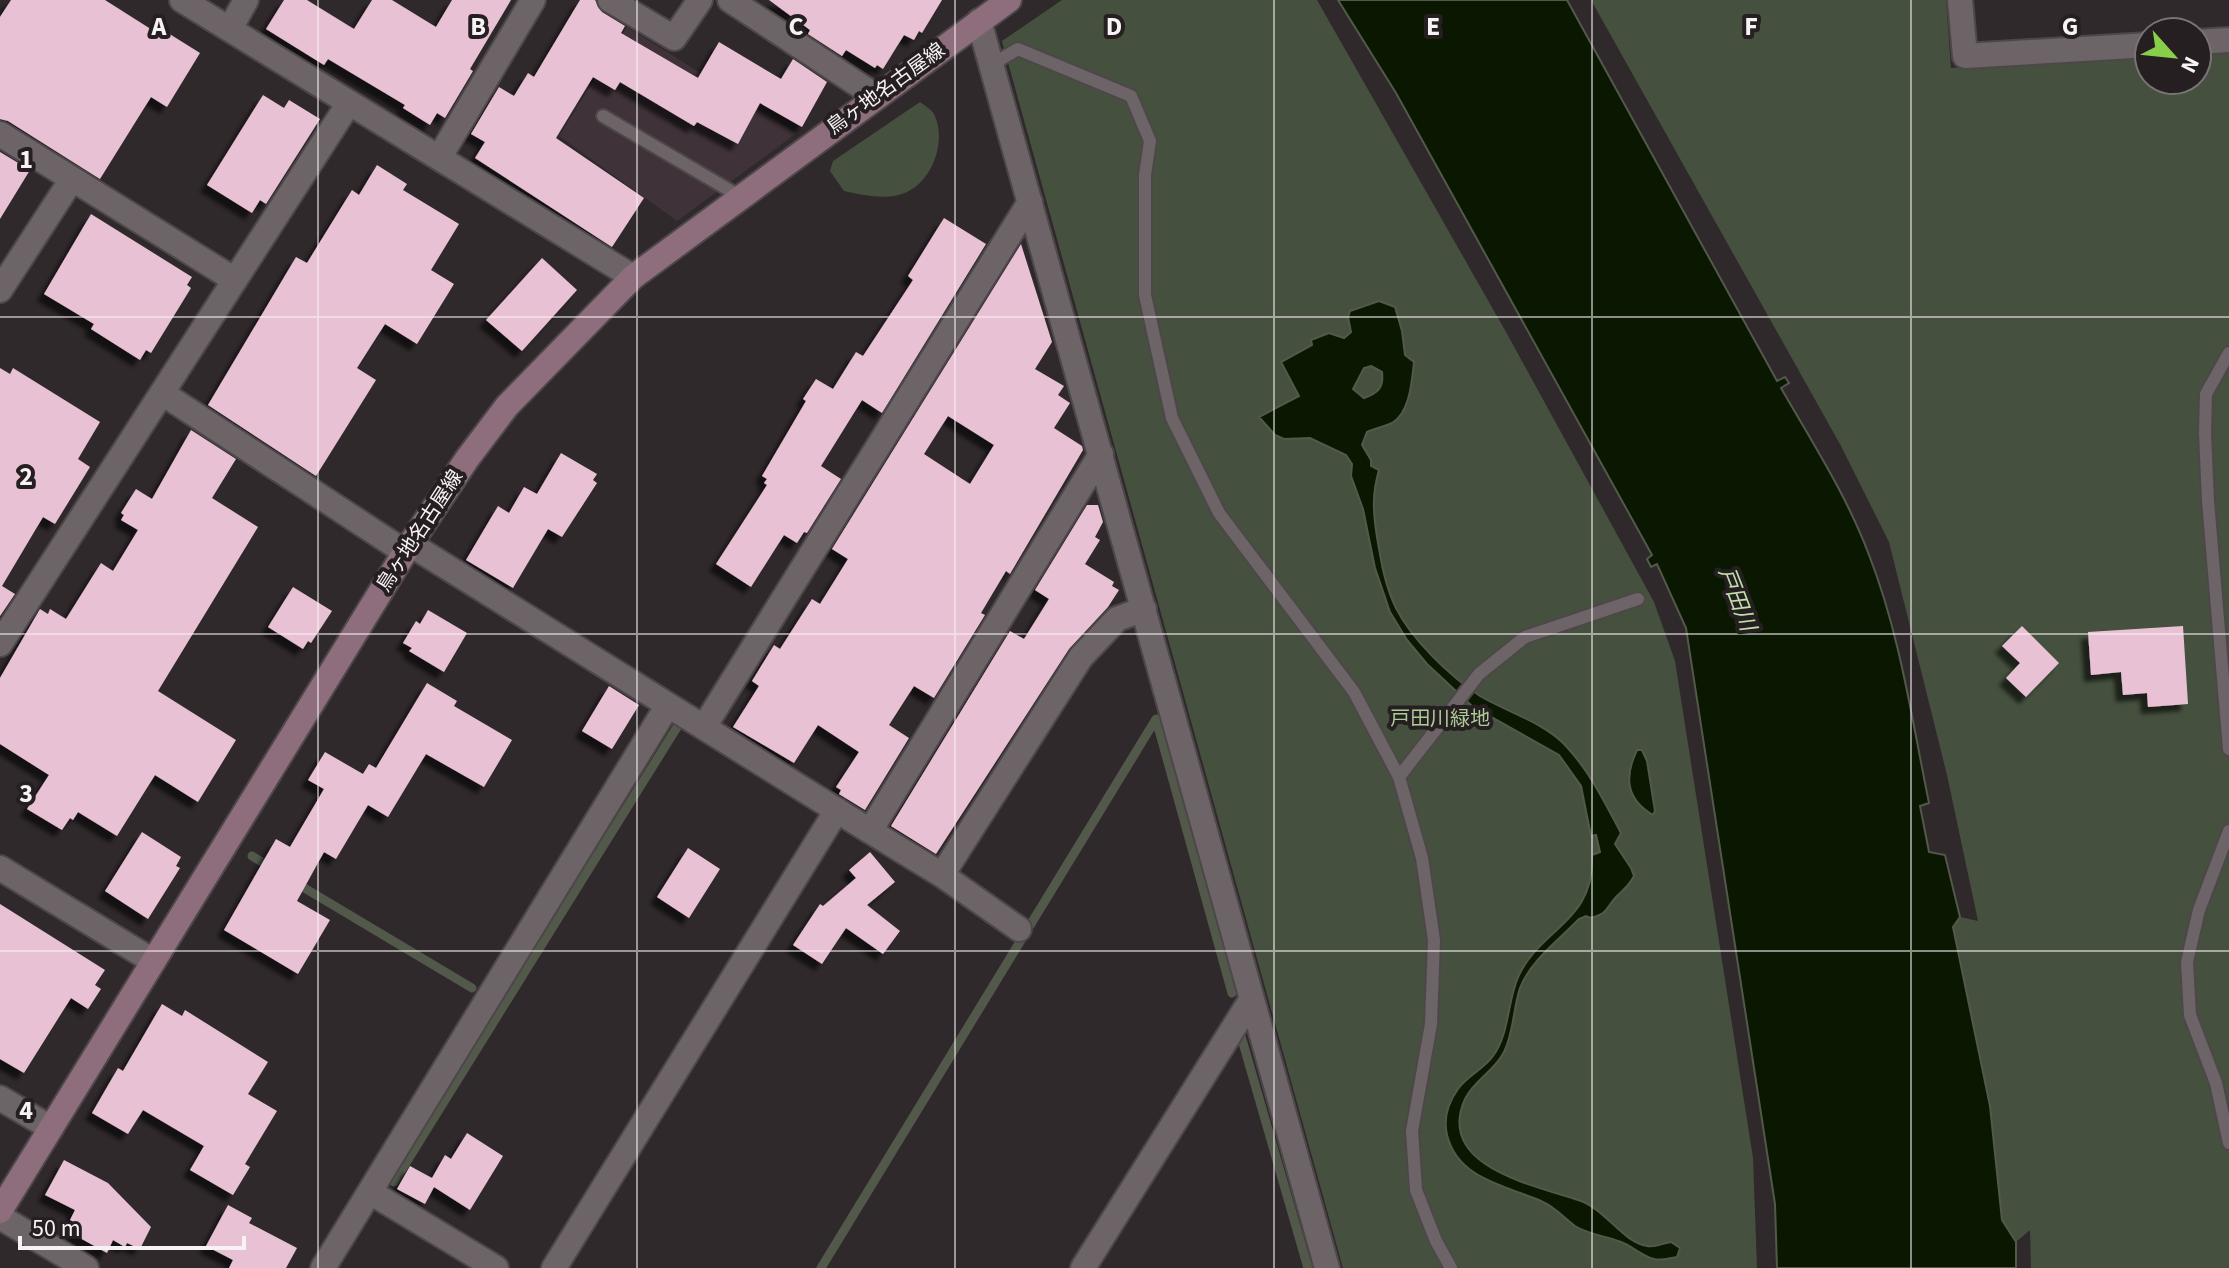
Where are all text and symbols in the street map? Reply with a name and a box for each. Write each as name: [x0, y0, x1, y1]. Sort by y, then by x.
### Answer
text: A: [151, 8, 168, 45]
text: B: [470, 8, 486, 45]
text: C: [788, 8, 804, 45]
text: D: [1106, 8, 1122, 45]
text: E: [1426, 8, 1440, 45]
text: F: [1744, 8, 1758, 45]
text: G: [2062, 8, 2078, 45]
north arrow: [2133, 16, 2213, 96]
street label: 鳥ヶ地名古屋線: [821, 37, 951, 141]
text: N: [2172, 51, 2208, 78]
text: 1: [19, 141, 33, 178]
text: 2: [19, 458, 33, 495]
street label: 鳥ヶ地名古屋線: [370, 465, 470, 597]
water label: 戸田川: [1710, 562, 1764, 637]
park label: 戸田川緑地: [1390, 705, 1490, 733]
text: 3: [19, 775, 33, 812]
text: 4: [19, 1092, 33, 1129]
scale bar: [20, 1200, 244, 1250]
text: 50 m: [32, 1211, 81, 1246]

